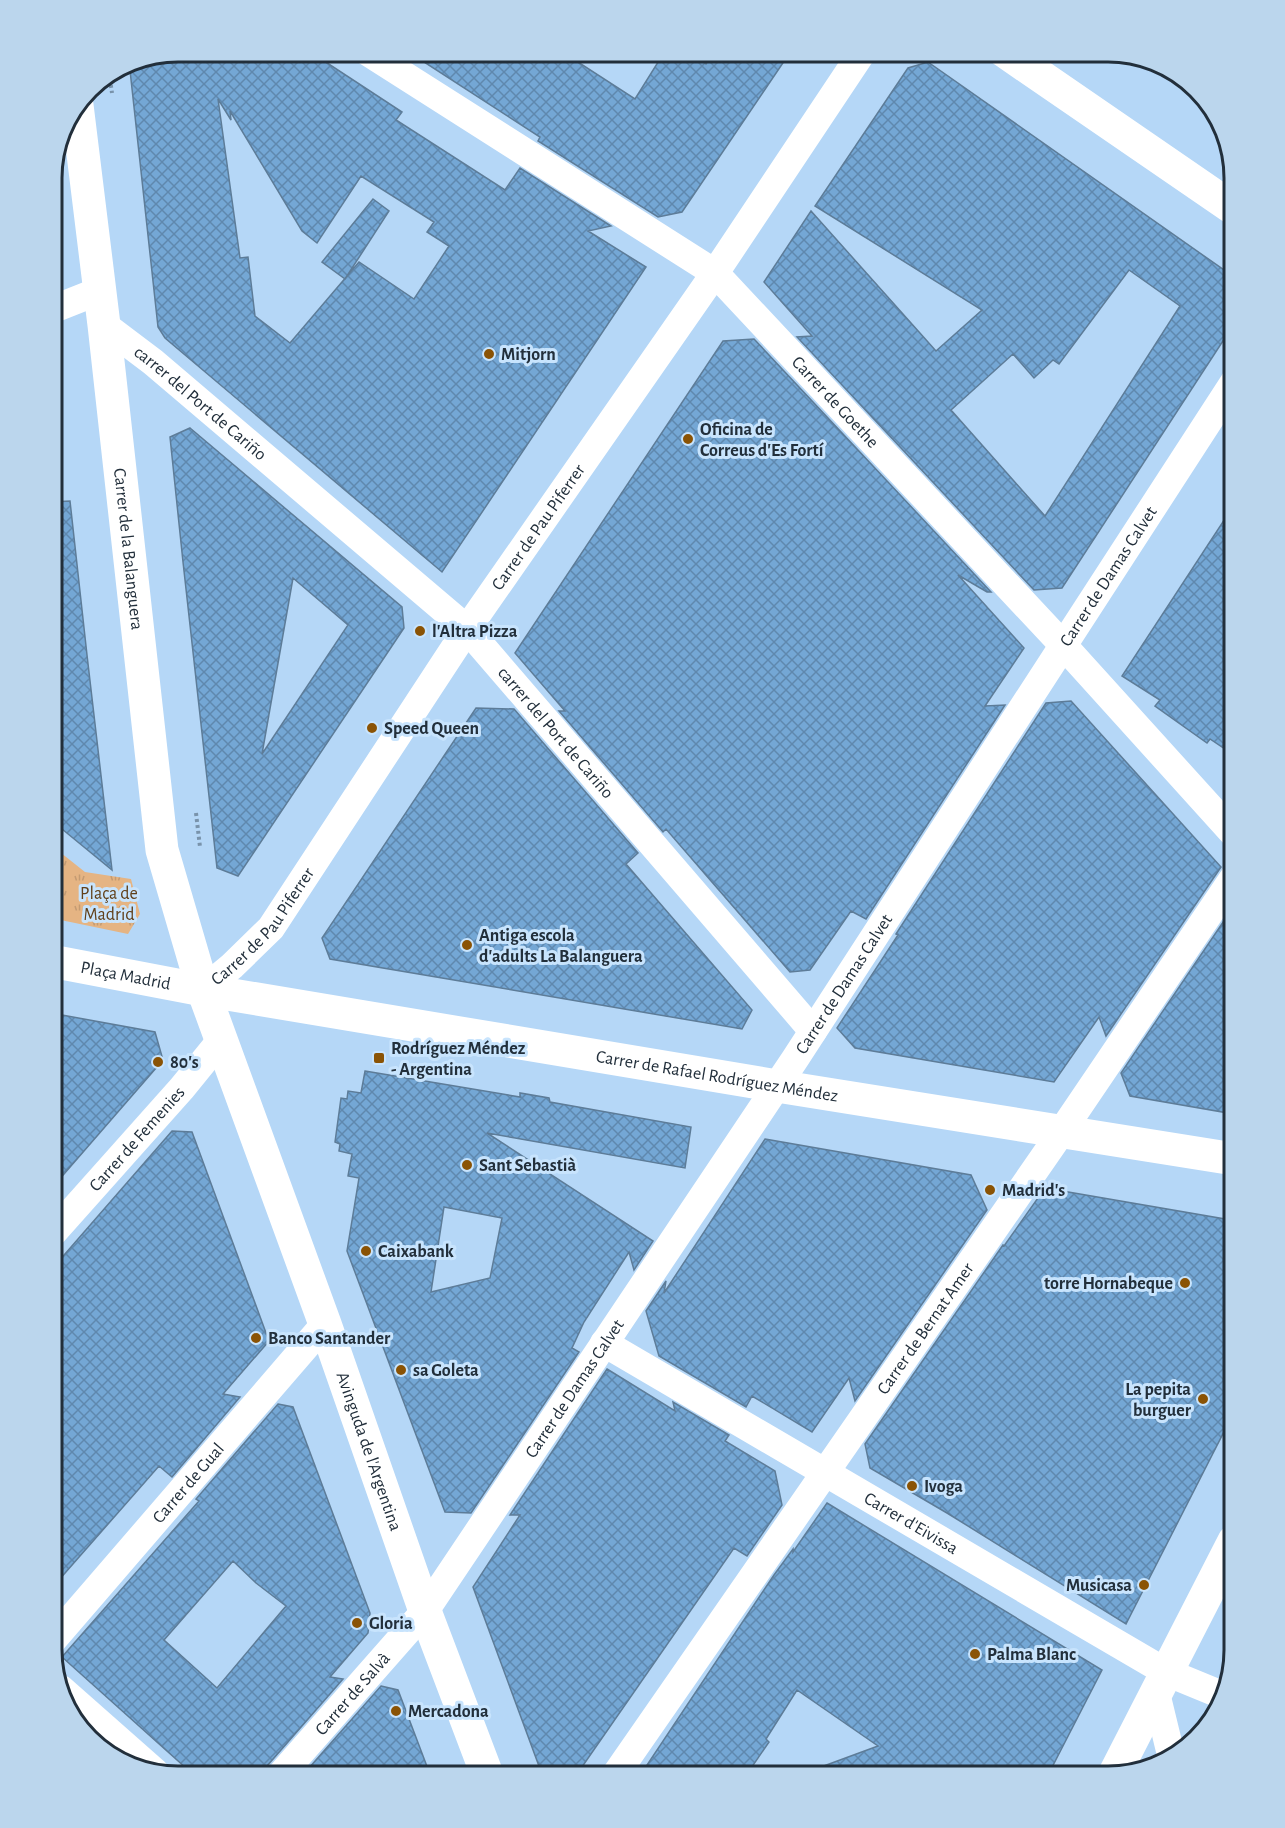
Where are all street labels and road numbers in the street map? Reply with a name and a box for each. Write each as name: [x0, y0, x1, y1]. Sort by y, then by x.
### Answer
street label: carrer del Port de Cariño: [130, 343, 270, 464]
street label: Carrer de Goethe: [788, 353, 882, 452]
street label: Carrer de Pau Piferrer: [489, 461, 589, 594]
street label: Carrer de la Balanguera: [110, 467, 146, 631]
street label: Carrer de Damas Calvet: [1057, 503, 1161, 650]
street label: carrer del Port de Cariño: [494, 664, 617, 802]
street label: Carrer de Pau Piferrer: [208, 864, 318, 989]
street label: Carrer de Damas Calvet: [793, 911, 896, 1058]
street label: Plaça Madrid: [79, 959, 172, 994]
street label: Carrer de Rafael Rodríguez Méndez: [595, 1048, 839, 1106]
street label: Carrer de Femenies: [86, 1083, 189, 1195]
street label: Carrer de Bernat Amer: [874, 1260, 978, 1398]
street label: Carrer de Damas Calvet: [522, 1316, 628, 1462]
street label: Avinguda de l'Argentina: [332, 1370, 404, 1533]
street label: Carrer de Gual: [150, 1440, 228, 1527]
street label: Carrer d'Eivissa: [861, 1489, 961, 1558]
street label: Carrer de Salvà: [312, 1650, 394, 1739]

